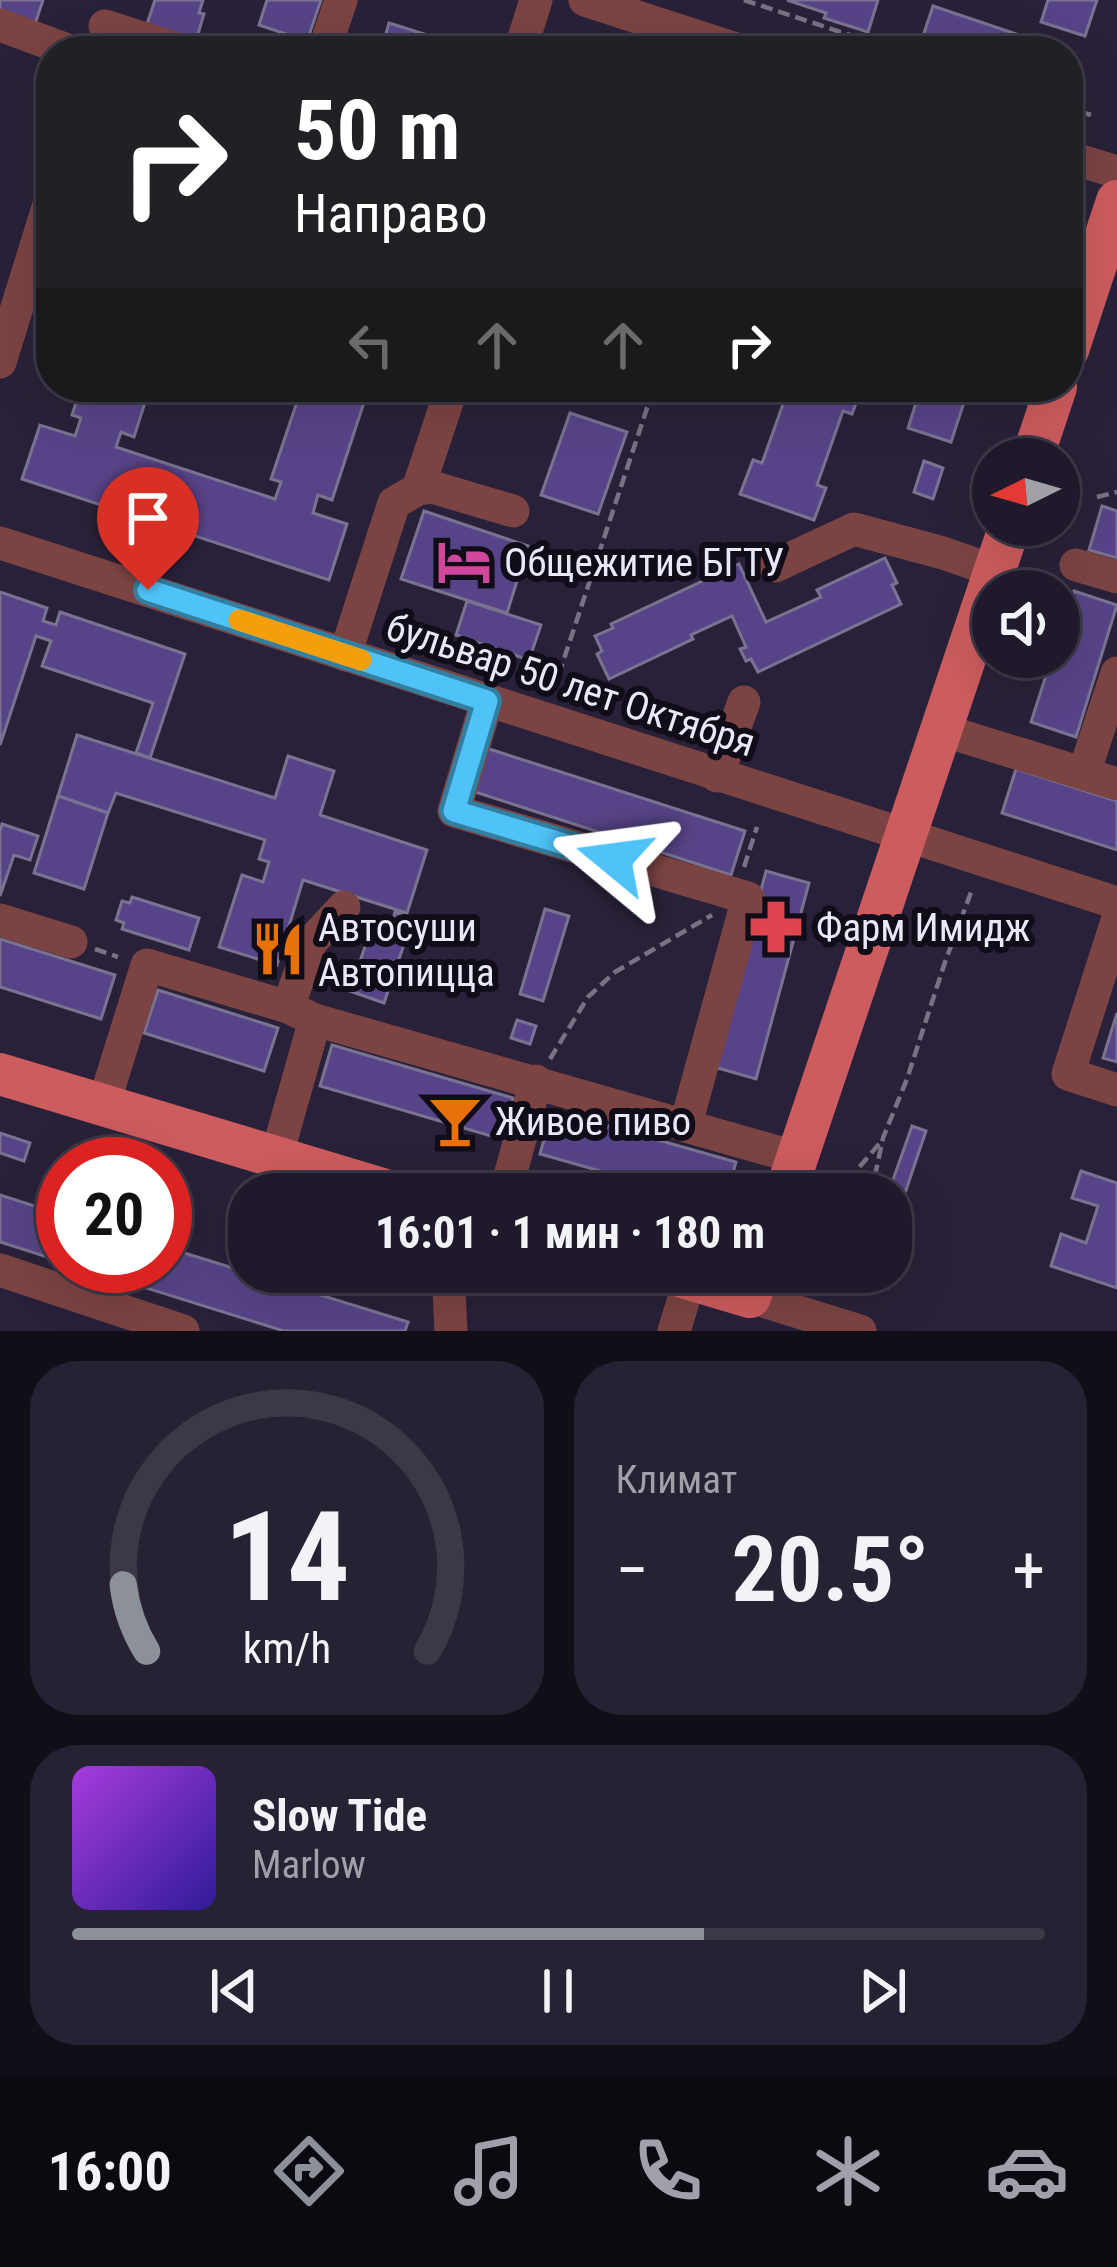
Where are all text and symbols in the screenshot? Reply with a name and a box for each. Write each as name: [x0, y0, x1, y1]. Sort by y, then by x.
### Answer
text: 50 m: [294, 81, 461, 180]
icon: right: [96, 84, 252, 240]
text: Направо: [294, 182, 488, 245]
icon: left: [338, 312, 404, 378]
icon: ahead: [464, 312, 530, 378]
icon: ahead: [590, 312, 656, 378]
icon: right: [716, 312, 782, 378]
north arrow: [972, 438, 1080, 546]
map controls: [972, 438, 1080, 678]
pin: [97, 467, 199, 590]
icon: arrive: [115, 485, 181, 551]
hotel icon: Общежитие БГТУ: [435, 533, 493, 591]
place label: Общежитие БГТУ: [504, 540, 784, 586]
button: sound: [972, 570, 1080, 678]
street label: бульвар 50 лет Октября: [381, 604, 761, 766]
position arrow: [551, 796, 677, 922]
pharmacy icon: Фарм Имидж: [747, 898, 805, 956]
place label: Автосуши Автопицца: [318, 905, 495, 996]
place label: Фарм Имидж: [816, 905, 1031, 951]
restaurant icon: Автосуши Автопицца: [249, 920, 307, 978]
bar icon: Живое пиво: [426, 1092, 484, 1150]
place label: Живое пиво: [495, 1099, 691, 1145]
speed limit sign: 20: [36, 1137, 192, 1293]
text: 16:01 · 1 мин · 180 m: [375, 1206, 765, 1259]
text: Климат: [616, 1457, 737, 1503]
text: 14: [224, 1484, 350, 1630]
text: 20.5°: [732, 1518, 929, 1623]
text: −: [616, 1532, 649, 1609]
text: +: [1012, 1532, 1045, 1609]
text: km/h: [243, 1623, 331, 1673]
text: Slow Tide: [252, 1789, 427, 1842]
text: Marlow: [252, 1842, 366, 1888]
icon: previous: [201, 1958, 267, 2024]
icon: pause: [525, 1958, 591, 2024]
icon: next: [850, 1958, 916, 2024]
icon: directions: [267, 2129, 351, 2213]
icon: music: [447, 2129, 531, 2213]
icon: phone: [626, 2129, 710, 2213]
icon: climate: [806, 2129, 890, 2213]
icon: car: [985, 2129, 1069, 2213]
text: 16:00: [48, 2140, 172, 2203]

